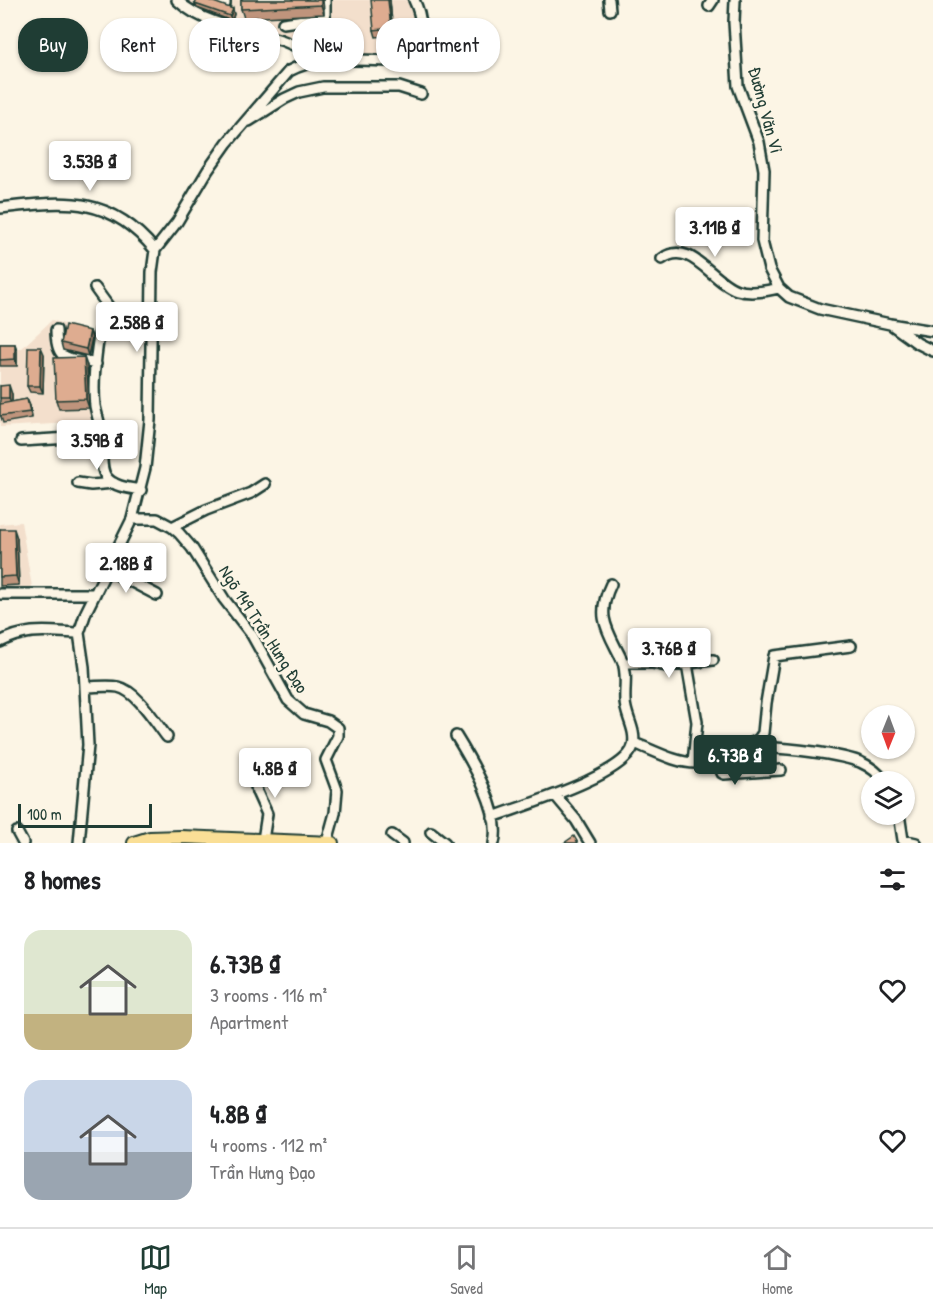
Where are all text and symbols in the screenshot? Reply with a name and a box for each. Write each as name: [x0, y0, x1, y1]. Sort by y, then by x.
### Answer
chip: Buy: [18, 18, 88, 72]
chip: Rent: [100, 18, 177, 72]
chip: Filters: [189, 18, 280, 72]
chip: New: [292, 18, 364, 72]
chip: Apartment: [376, 18, 500, 72]
street label: Đường Văn Vỉ: [743, 64, 789, 156]
pin: 3.53B ₫: [35, 141, 145, 192]
text: 3.53B ₫: [63, 147, 117, 174]
pin: 3.11B ₫: [660, 207, 770, 258]
text: 3.11B ₫: [689, 213, 741, 240]
pin: 2.58B ₫: [82, 302, 192, 353]
text: 2.58B ₫: [110, 308, 164, 335]
pin: 3.59B ₫: [42, 420, 152, 471]
text: 3.59B ₫: [71, 426, 123, 453]
pin: 2.18B ₫: [71, 543, 181, 594]
text: 2.18B ₫: [99, 549, 153, 576]
street label: Ngõ 149 Trần Hưng Đạo: [213, 560, 315, 698]
pin: 3.76B ₫: [614, 628, 724, 679]
text: 3.76B ₫: [642, 634, 696, 661]
north arrow: [861, 705, 915, 759]
map controls: [861, 705, 915, 825]
pin: 6.73B ₫: [680, 735, 790, 786]
text: 6.73B ₫: [708, 741, 762, 768]
pin: 4.8B ₫: [226, 748, 324, 799]
text: 4.8B ₫: [253, 754, 297, 781]
button: layers: [861, 771, 915, 825]
scale bar: [18, 801, 152, 828]
text: 100 m: [27, 803, 62, 825]
text: 8 homes: [24, 862, 101, 897]
icon: filters: [876, 863, 909, 896]
text: 6.73B ₫: [210, 946, 281, 981]
icon: home: [72, 954, 144, 1026]
icon: heart: [876, 974, 909, 1007]
text: 3 rooms · 116 m²: [210, 981, 327, 1008]
text: Apartment: [210, 1008, 288, 1035]
text: 4.8B ₫: [210, 1096, 267, 1131]
icon: home: [72, 1104, 144, 1176]
icon: heart: [876, 1124, 909, 1157]
text: 4 rooms · 112 m²: [210, 1131, 327, 1158]
text: Trần Hưng Đạo: [210, 1158, 315, 1185]
tab: Map: [139, 1241, 172, 1299]
tab: Saved: [450, 1241, 483, 1299]
tab: Home: [761, 1241, 794, 1299]

